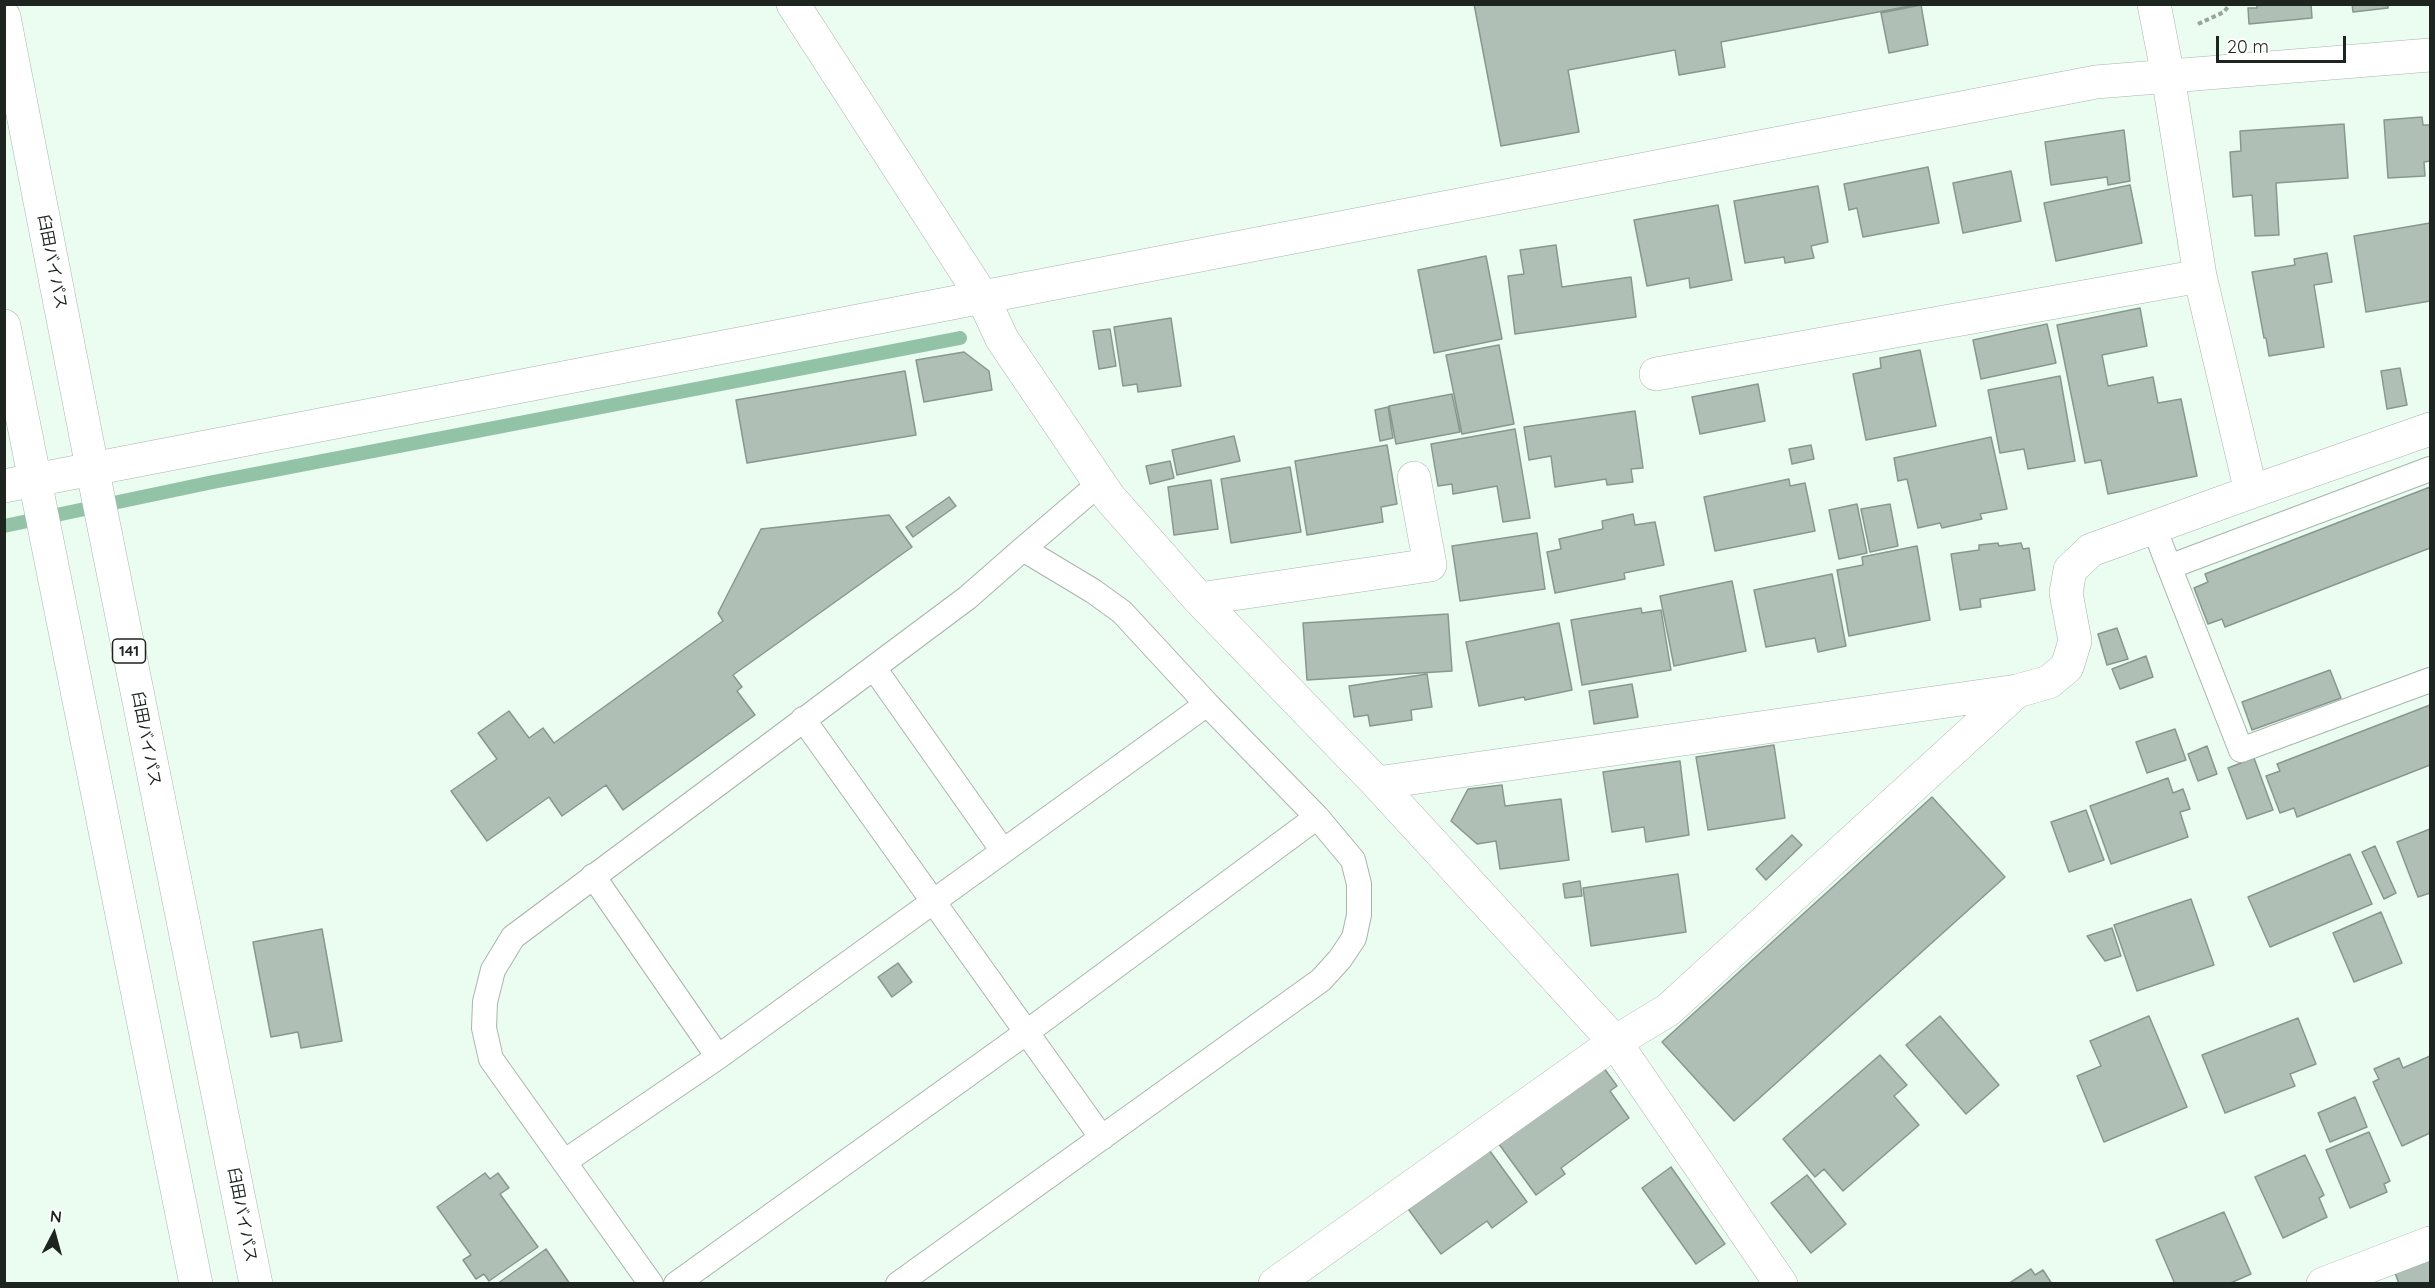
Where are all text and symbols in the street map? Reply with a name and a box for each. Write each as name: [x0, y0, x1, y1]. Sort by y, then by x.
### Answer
scale bar: [2219, 24, 2350, 62]
text: 20 m: [2227, 35, 2269, 58]
street label: 臼田バイパス: [33, 213, 71, 311]
road number: 141: [112, 639, 146, 663]
street label: 臼田バイパス: [127, 690, 165, 788]
street label: 臼田バイパス: [223, 1166, 261, 1264]
north arrow: [24, 1204, 84, 1264]
text: N: [49, 1206, 63, 1227]

